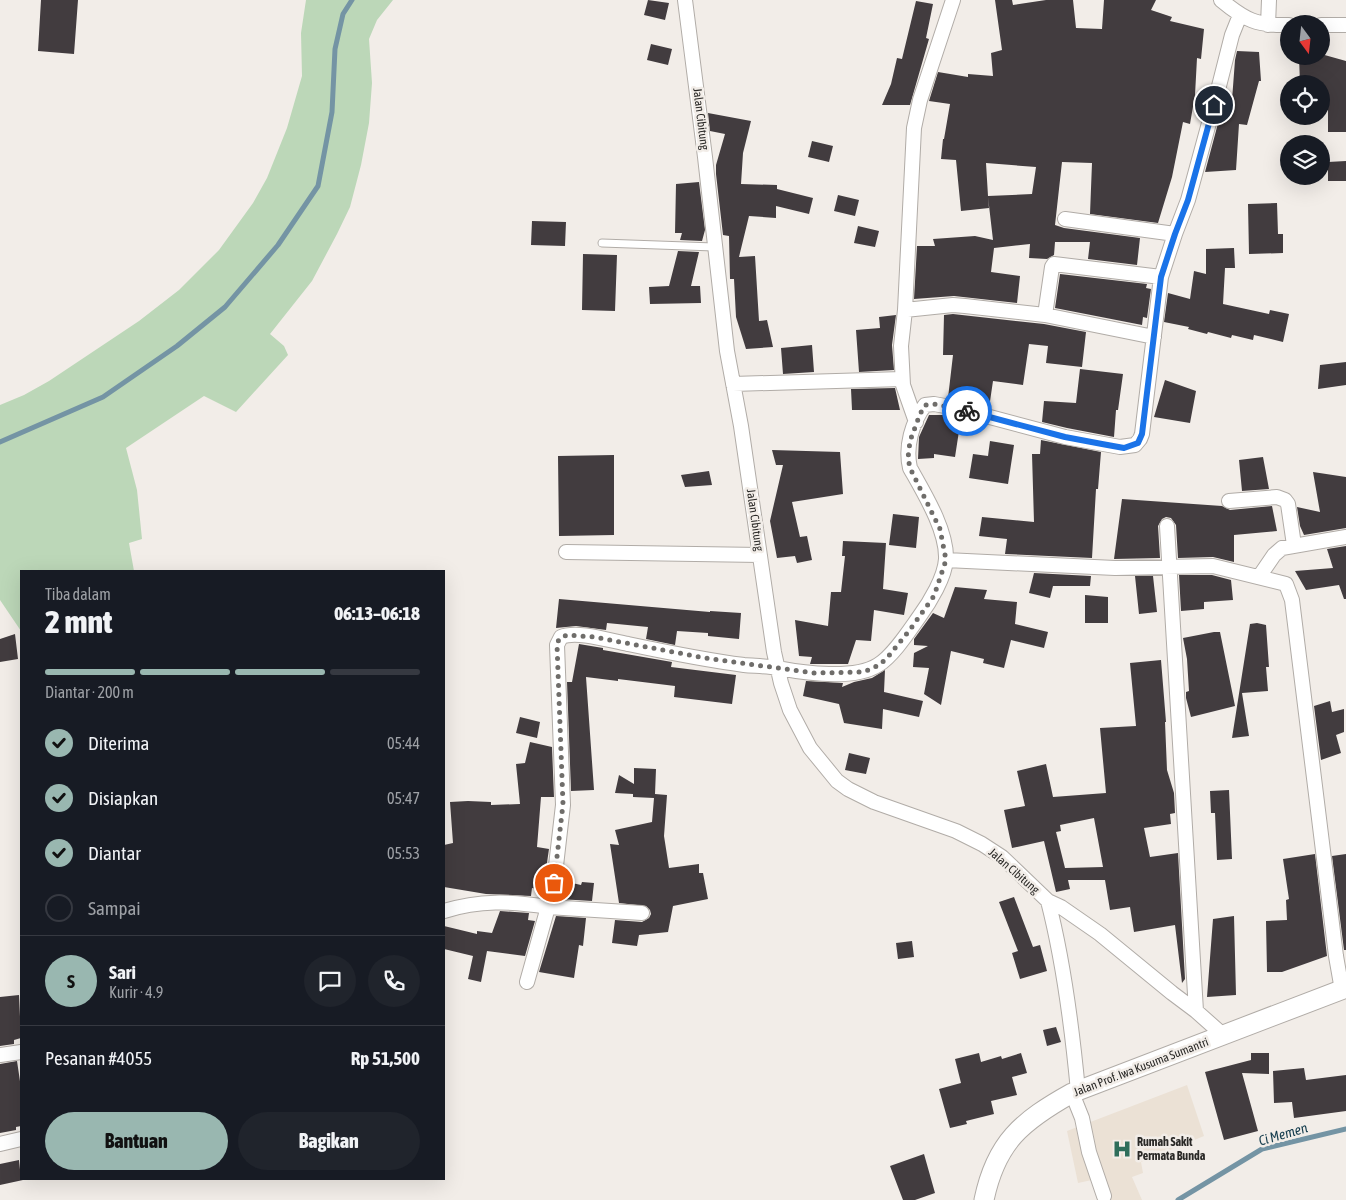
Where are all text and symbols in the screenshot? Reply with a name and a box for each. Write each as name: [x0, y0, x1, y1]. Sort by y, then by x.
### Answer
north arrow: [1280, 15, 1330, 65]
map controls: [1280, 15, 1330, 185]
button: locate: [1280, 75, 1330, 125]
pin: [1193, 84, 1235, 126]
street label: Jalan Cibitung: [690, 87, 712, 152]
icon: home: [1200, 91, 1228, 119]
button: layers: [1280, 135, 1330, 185]
courier: [942, 386, 992, 436]
icon: bike: [953, 397, 981, 425]
street label: Jalan Cibitung: [744, 488, 766, 553]
text: Tiba dalam: [45, 585, 111, 603]
text: 06:13–06:18: [334, 602, 420, 624]
text: 2 mnt: [45, 603, 112, 640]
text: Diantar · 200 m: [45, 683, 134, 701]
icon: check: [45, 729, 73, 757]
text: Diterima: [88, 732, 149, 754]
text: 05:44: [387, 734, 420, 752]
icon: check: [45, 784, 73, 812]
text: Disiapkan: [88, 787, 158, 809]
text: 05:47: [387, 789, 420, 807]
icon: check: [45, 839, 73, 867]
text: Diantar: [88, 842, 141, 864]
text: 05:53: [387, 844, 420, 862]
street label: Jalan Cibitung: [986, 845, 1043, 897]
pin: [533, 862, 575, 904]
icon: bag: [540, 869, 568, 897]
text: Sampai: [88, 897, 141, 919]
button: chat: [304, 955, 356, 1007]
button: phone: [368, 955, 420, 1007]
text: Sari: [109, 961, 136, 983]
text: S: [67, 970, 75, 992]
text: Kurir · 4.9: [109, 983, 163, 1001]
street label: Jalan Prof. Iwa Kusuma Sumantri: [1072, 1035, 1210, 1099]
text: Pesanan #4055: [45, 1047, 152, 1069]
text: Rp 51,500: [351, 1047, 420, 1069]
button: Bantuan: [45, 1112, 228, 1170]
button: Bagikan: [238, 1112, 420, 1170]
water label: Ci Memen: [1257, 1119, 1310, 1149]
place label: Rumah Sakit Permata Bunda: [1137, 1135, 1206, 1163]
hospital icon: Rumah Sakit Permata Bunda: [1111, 1138, 1133, 1160]

